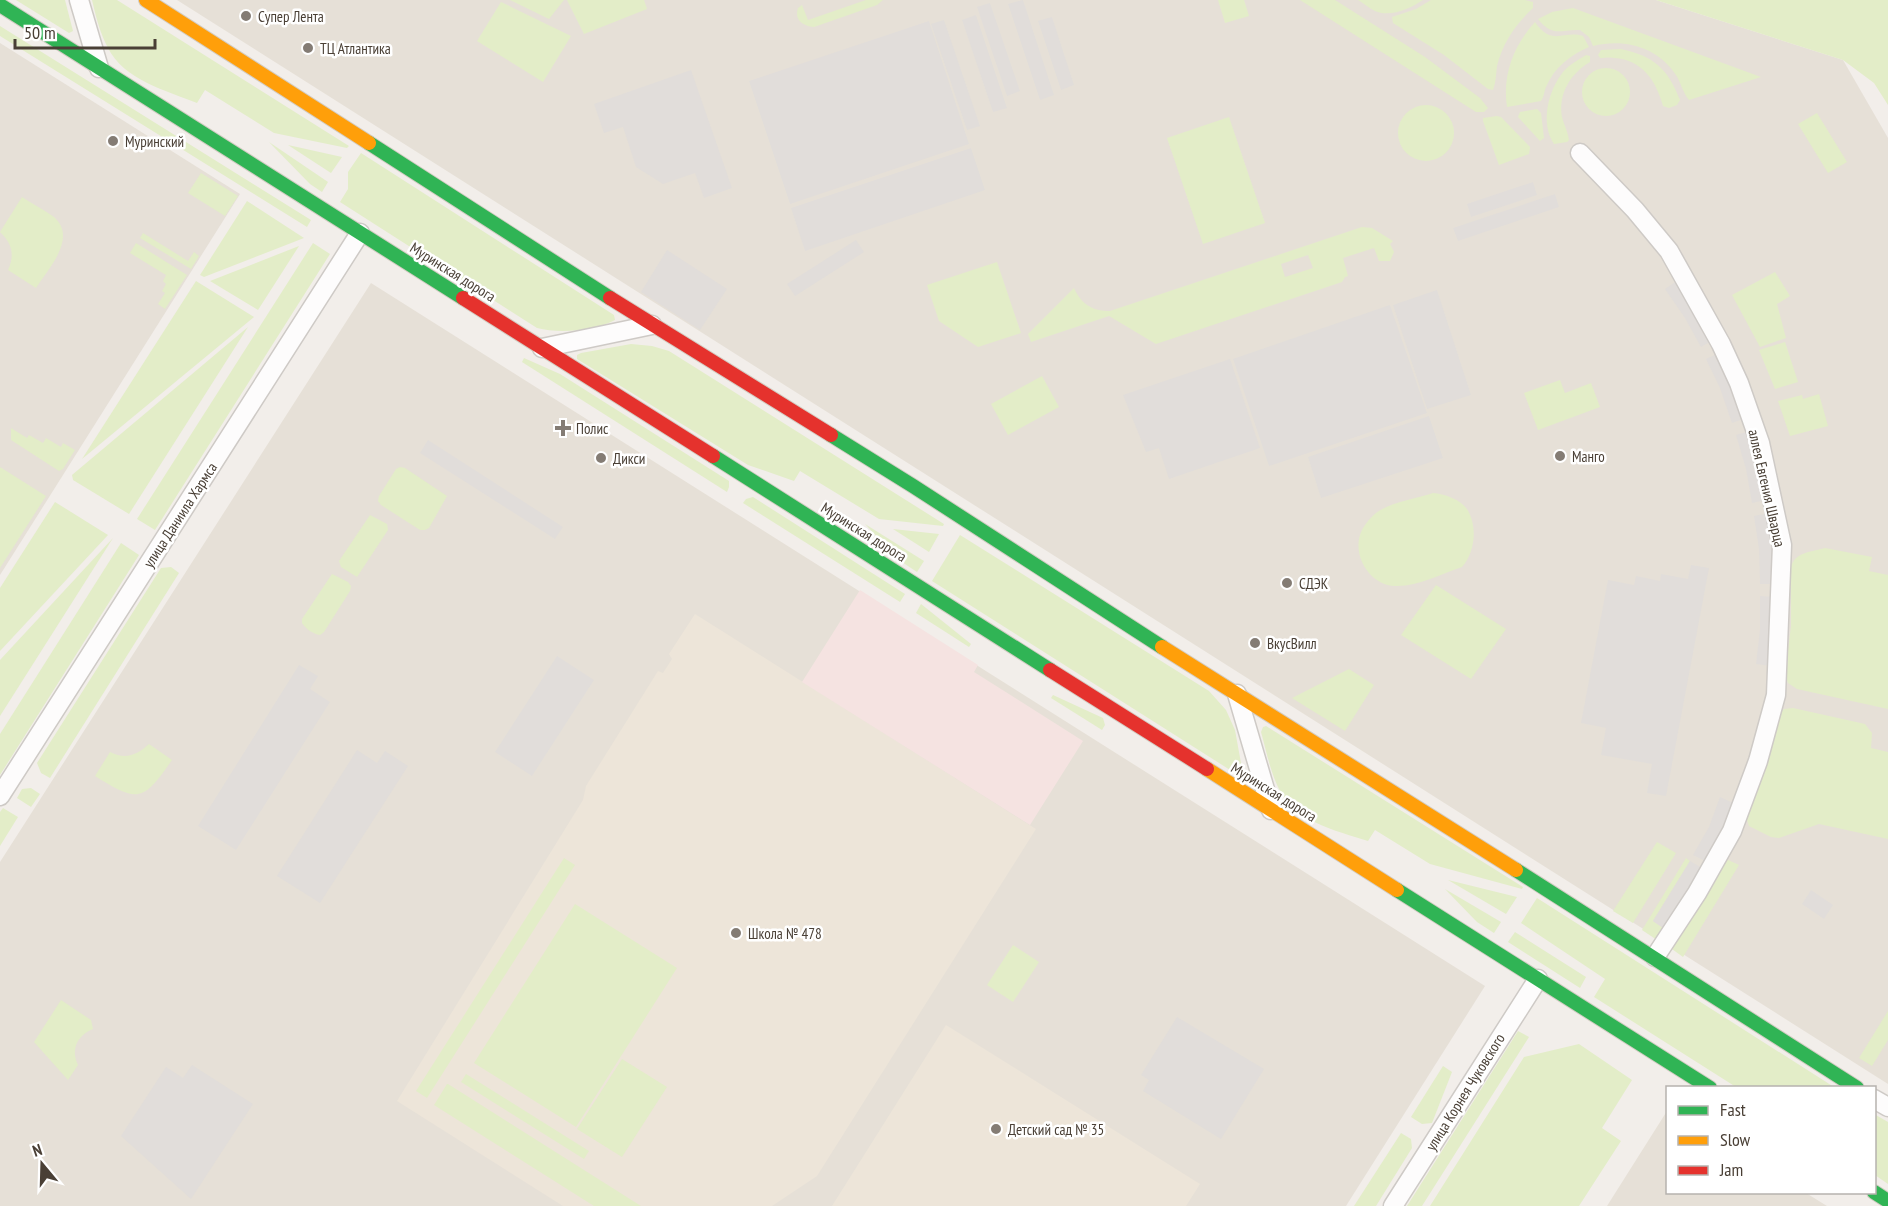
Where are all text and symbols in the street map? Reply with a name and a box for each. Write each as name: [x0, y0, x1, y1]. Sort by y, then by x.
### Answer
place label: Супер Лента: [258, 7, 324, 26]
marker: Супер Лента: [239, 9, 253, 23]
scale bar: [15, 12, 154, 50]
text: 50 m: [24, 21, 56, 44]
place label: ТЦ Атлантика: [320, 39, 391, 58]
marker: ТЦ Атлантика: [301, 41, 315, 55]
place label: Муринский: [125, 132, 184, 151]
marker: Муринский: [106, 134, 120, 148]
street label: Муринская дорога: [407, 238, 499, 306]
marker: Полис: [554, 419, 572, 437]
place label: Полис: [576, 419, 609, 438]
street label: аллея Евгения Шварца: [1744, 427, 1790, 549]
place label: Манго: [1572, 447, 1605, 466]
place label: Дикси: [613, 449, 645, 468]
marker: Манго: [1553, 449, 1567, 463]
marker: Дикси: [594, 451, 608, 465]
street label: улица Даниила Хармса: [139, 459, 221, 571]
street label: Муринская дорога: [818, 498, 910, 566]
place label: СДЭК: [1299, 574, 1329, 593]
marker: СДЭК: [1280, 576, 1294, 590]
place label: ВкусВилл: [1267, 634, 1317, 653]
marker: ВкусВилл: [1248, 636, 1262, 650]
street label: Муринская дорога: [1228, 758, 1320, 826]
place label: Школа № 478: [748, 924, 822, 943]
marker: Школа № 478: [729, 926, 743, 940]
street label: улица Корнея Чуковского: [1421, 1030, 1509, 1154]
legend: [1666, 1086, 1876, 1194]
text: Fast: [1720, 1098, 1746, 1121]
place label: Детский сад № 35: [1008, 1120, 1104, 1139]
marker: Детский сад № 35: [989, 1122, 1003, 1136]
text: Slow: [1720, 1128, 1751, 1151]
north arrow: [12, 1134, 72, 1194]
text: N: [30, 1139, 44, 1161]
text: Jam: [1719, 1158, 1743, 1181]

